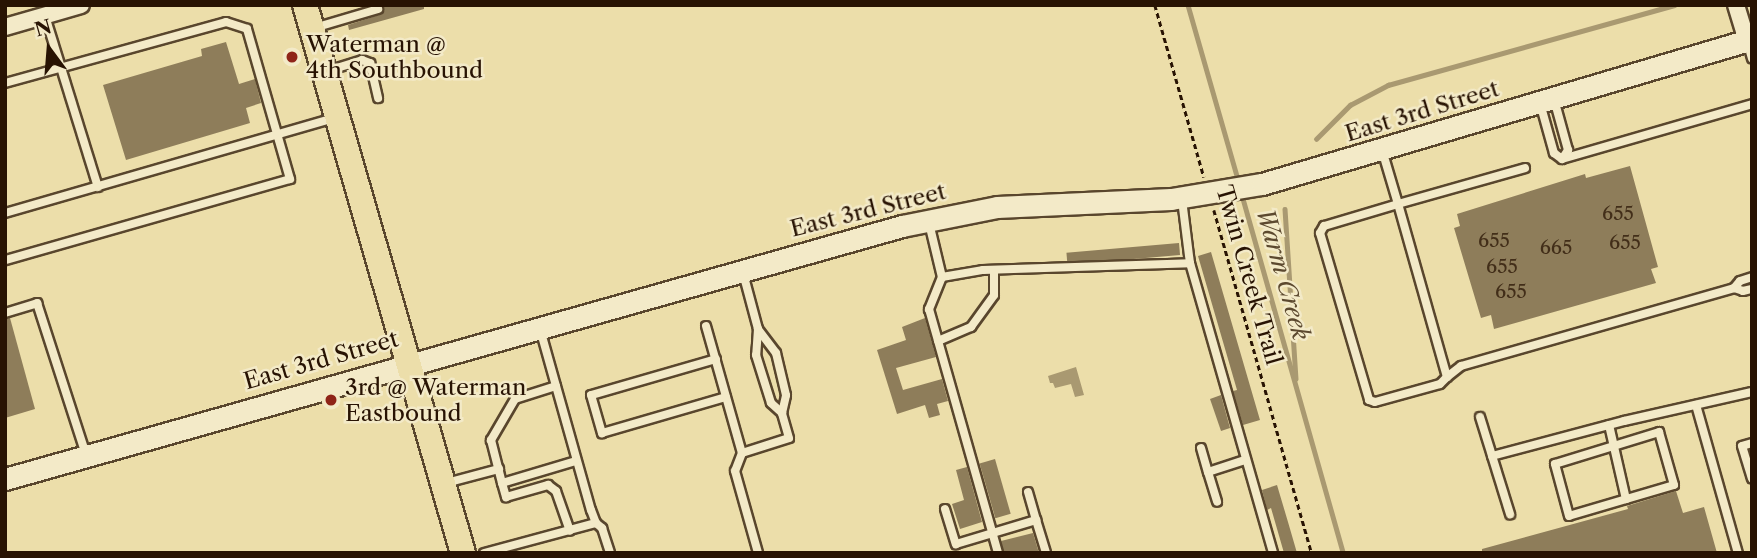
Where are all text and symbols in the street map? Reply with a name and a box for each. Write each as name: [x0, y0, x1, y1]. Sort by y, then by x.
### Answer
north arrow: [14, 14, 84, 84]
text: N: [32, 15, 54, 42]
place label: Waterman @ 4th Southbound: [306, 30, 483, 84]
marker: Waterman @ 4th Southbound: [284, 49, 300, 65]
street label: East 3rd Street: [1342, 74, 1502, 148]
street label: East 3rd Street: [787, 177, 949, 243]
street label: Twin Creek Trail: [1210, 182, 1288, 368]
house number: 655: [1602, 203, 1634, 225]
water label: Warm Creek: [1250, 204, 1316, 344]
house number: 655: [1478, 230, 1510, 252]
house number: 655: [1609, 232, 1641, 254]
house number: 665: [1540, 237, 1572, 259]
house number: 655: [1486, 256, 1518, 278]
house number: 655: [1495, 281, 1527, 303]
street label: East 3rd Street: [241, 325, 401, 395]
place label: 3rd @ Waterman Eastbound: [345, 373, 527, 427]
marker: 3rd @ Waterman Eastbound: [323, 392, 339, 408]

